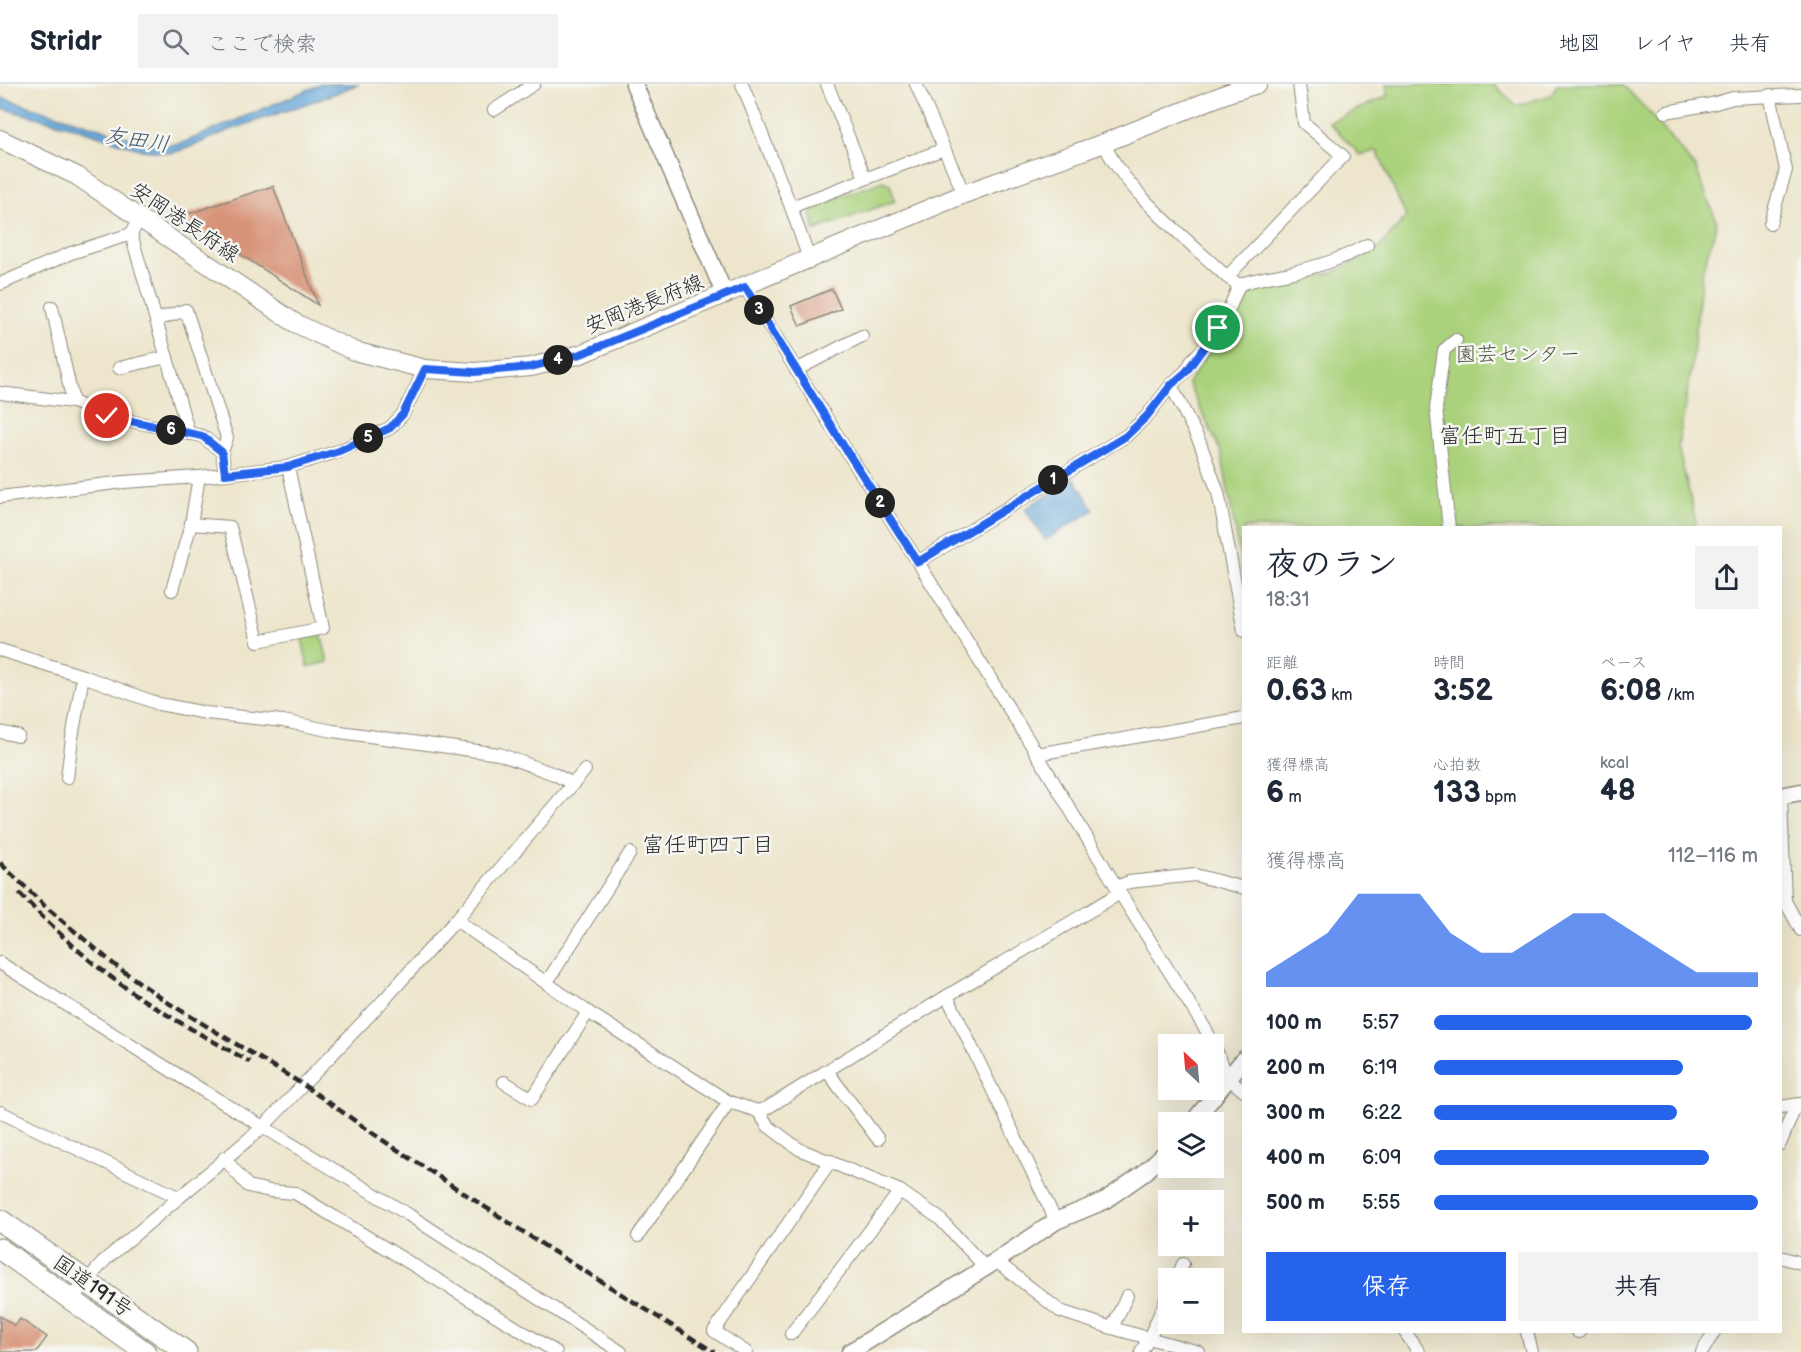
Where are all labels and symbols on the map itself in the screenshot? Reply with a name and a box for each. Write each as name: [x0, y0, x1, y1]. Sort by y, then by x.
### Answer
water label: 友田川: [102, 122, 171, 159]
street label: 安岡港長府線: [126, 177, 244, 268]
street label: 安岡港長府線: [581, 269, 707, 340]
pin: 3: [744, 295, 774, 325]
pin: [1192, 302, 1243, 353]
park label: 園芸センター: [1455, 342, 1581, 367]
pin: 4: [543, 345, 573, 375]
pin: [81, 390, 132, 441]
pin: 6: [156, 415, 186, 445]
pin: 5: [353, 423, 383, 453]
district label: 富任町五丁目: [1439, 423, 1571, 450]
pin: 1: [1038, 465, 1068, 495]
pin: 2: [865, 488, 895, 518]
district label: 富任町四丁目: [642, 832, 774, 859]
north arrow: [1158, 1034, 1224, 1100]
street label: 国道191号: [48, 1250, 137, 1323]

